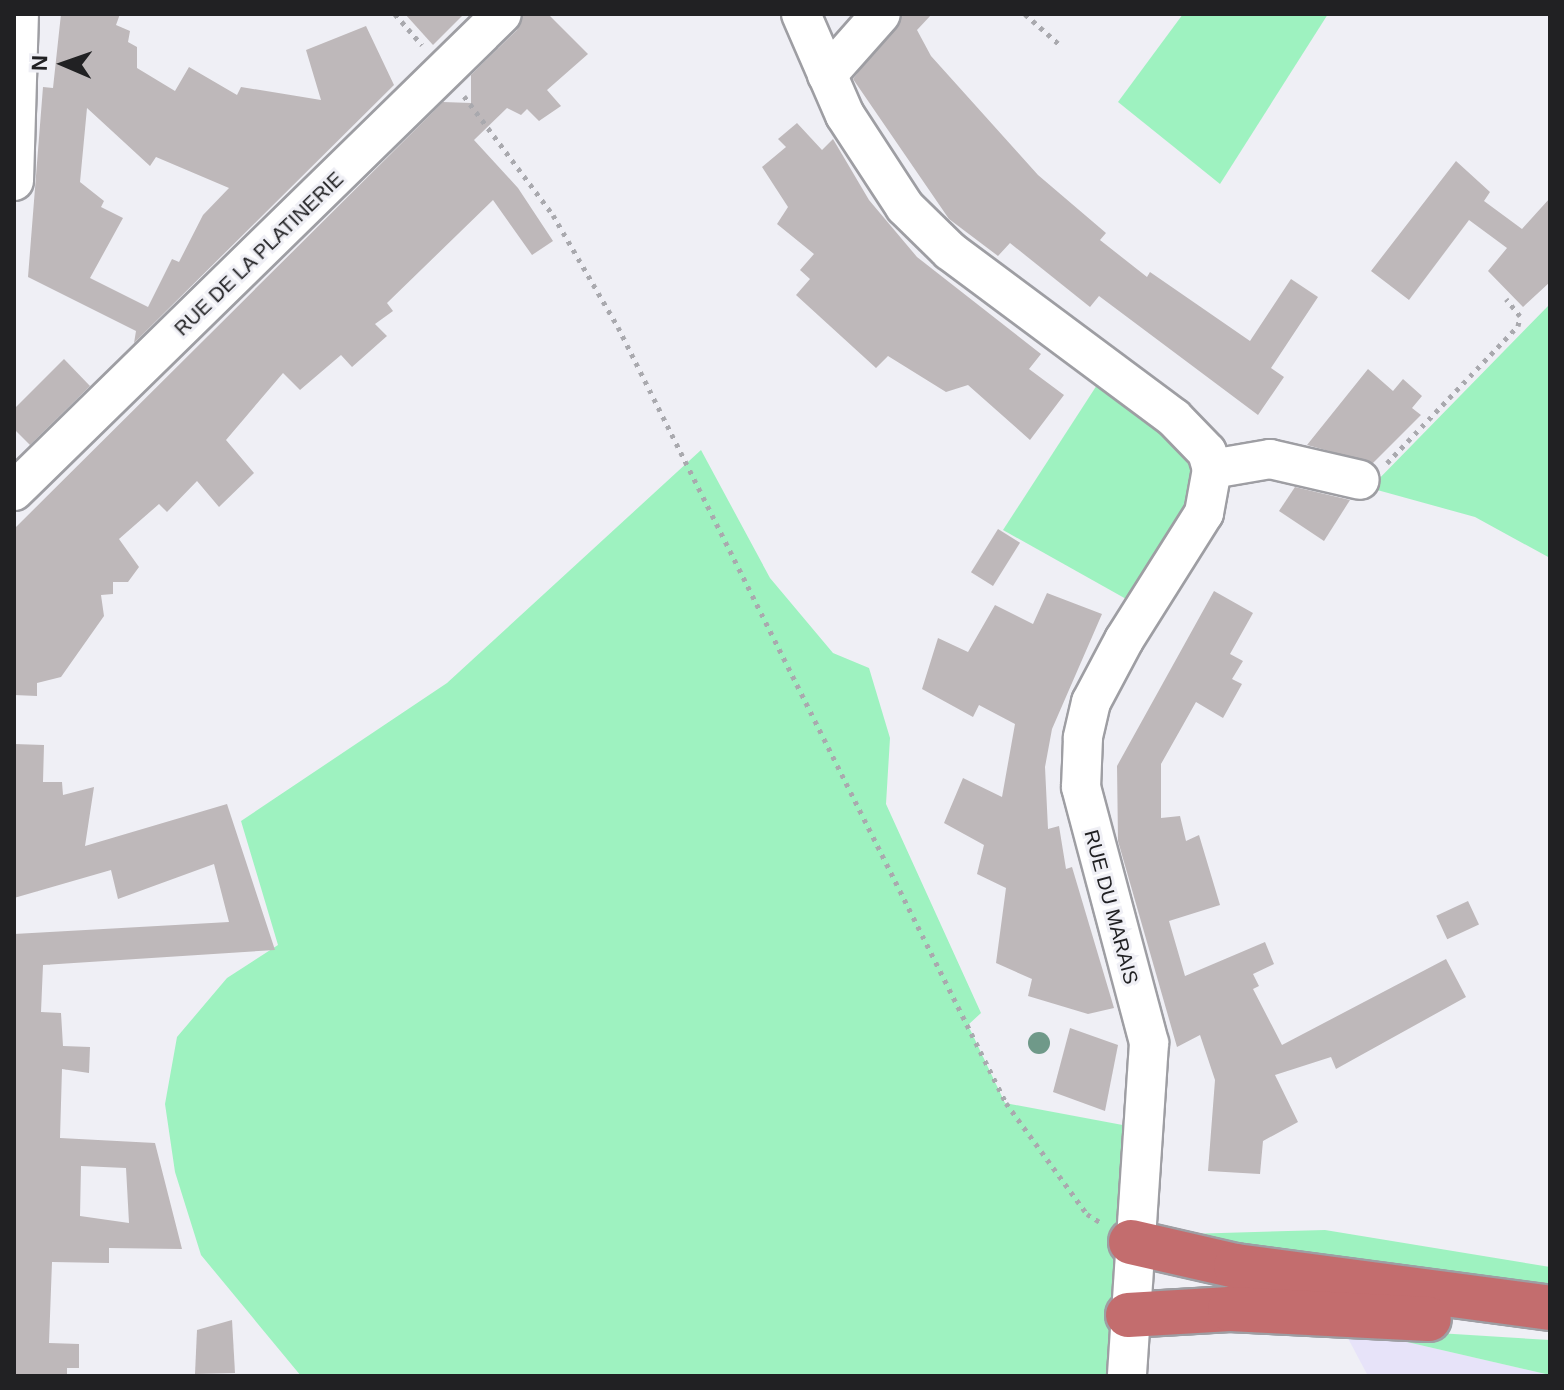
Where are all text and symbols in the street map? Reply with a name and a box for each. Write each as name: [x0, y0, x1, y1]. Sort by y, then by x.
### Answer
north arrow: [24, 24, 104, 104]
text: N: [27, 55, 52, 72]
street label: RUE DE LA PLATINERIE: [169, 167, 349, 341]
street label: RUE DU MARAIS: [1079, 827, 1143, 987]

